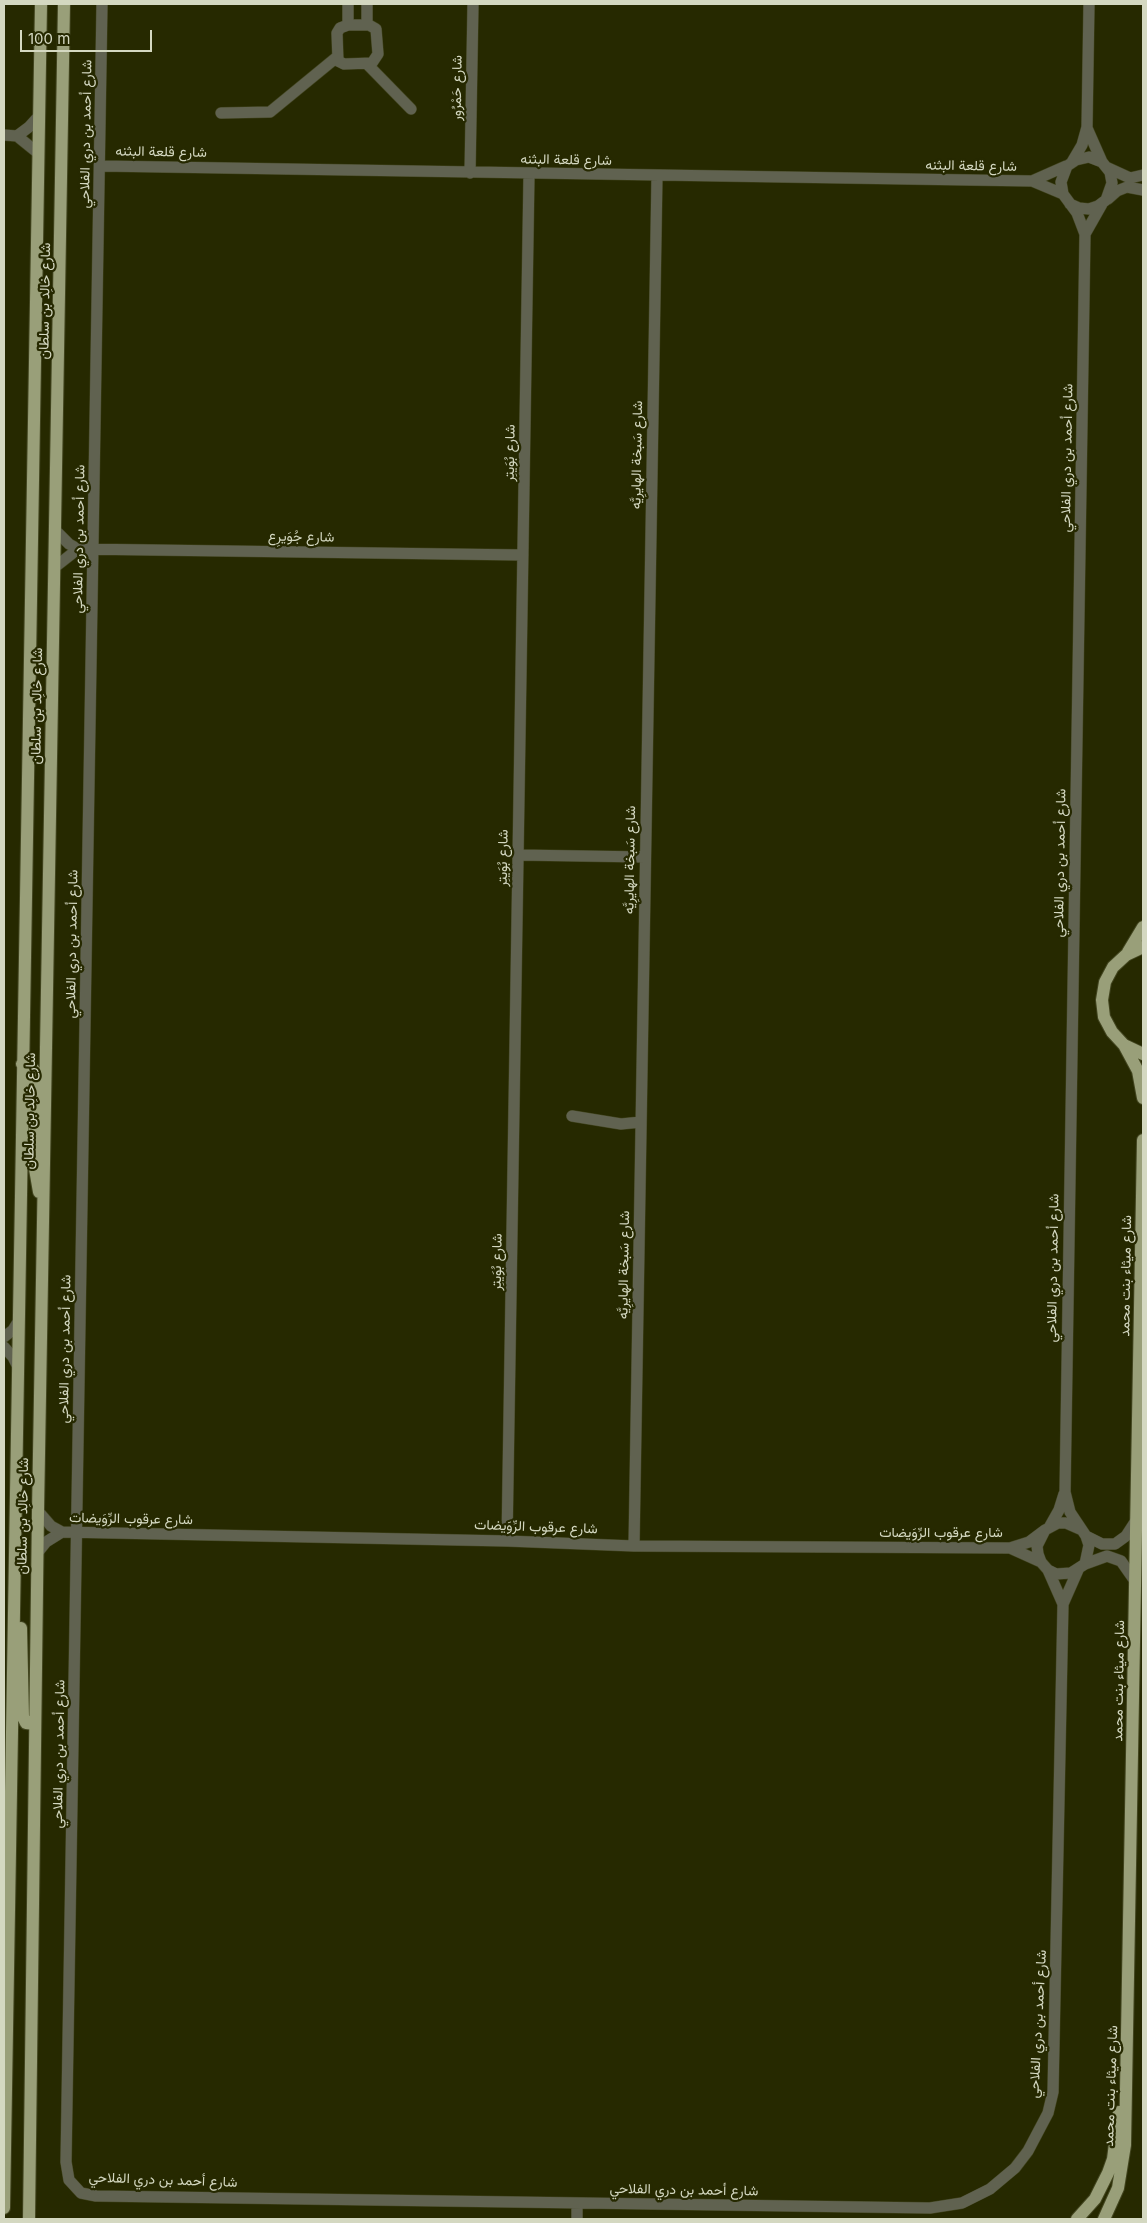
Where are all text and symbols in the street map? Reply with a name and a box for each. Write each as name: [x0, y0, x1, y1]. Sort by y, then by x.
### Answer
scale bar: [22, 20, 155, 52]
text: 100 m: [28, 29, 70, 48]
street label: شارع حَمْرُور: [448, 55, 466, 121]
street label: شارع أحمد بن دري الفلاحي: [76, 59, 96, 209]
street label: شارع قلعة البثنه: [115, 143, 207, 161]
street label: شارع قلعة البثنه: [520, 151, 612, 169]
street label: شارع قلعة البثنه: [925, 157, 1017, 175]
street label: شارع خالِد بن سلطان: [36, 242, 54, 360]
street label: شارع أحمد بن دري الفلاحي: [1057, 383, 1077, 533]
street label: شارع سَبخة الهايرِيَّه: [628, 401, 646, 509]
street label: شارع بُوَيتِر: [501, 424, 519, 482]
street label: شارع أحمد بن دري الفلاحي: [69, 464, 89, 614]
street label: شارع جُوَيرِع: [268, 528, 334, 546]
street label: شارع خالِد بن سلطان: [28, 647, 46, 765]
street label: شارع أحمد بن دري الفلاحي: [1050, 788, 1070, 938]
street label: شارع سَبخة الهايرِيَّه: [621, 806, 639, 914]
street label: شارع بُوَيتِر: [494, 829, 512, 887]
street label: شارع أحمد بن دري الفلاحي: [62, 869, 82, 1019]
street label: شارع خالِد بن سلطان: [21, 1052, 39, 1170]
street label: شارع أحمد بن دري الفلاحي: [1043, 1193, 1063, 1343]
street label: شارع سَبخة الهايرِيَّه: [615, 1211, 633, 1319]
street label: شارع ميثاء بنت محمد: [1117, 1215, 1135, 1337]
street label: شارع بُوَيتِر: [488, 1233, 506, 1291]
street label: شارع أحمد بن دري الفلاحي: [55, 1274, 75, 1424]
street label: شارع خالِد بن سلطان: [14, 1457, 32, 1575]
street label: شارع عرقوب الرِّوَيضات: [69, 1510, 193, 1528]
street label: شارع عرقوب الرِّوَيضات: [474, 1516, 598, 1538]
street label: شارع عرقوب الرِّوَيضات: [879, 1525, 1003, 1541]
street label: شارع ميثاء بنت محمد: [1110, 1620, 1128, 1742]
street label: شارع أحمد بن دري الفلاحي: [49, 1679, 69, 1829]
street label: شارع أحمد بن دري الفلاحي: [1026, 1949, 1050, 2099]
street label: شارع ميثاء بنت محمد: [1100, 2025, 1122, 2147]
street label: شارع أحمد بن دري الفلاحي: [88, 2169, 238, 2191]
street label: شارع أحمد بن دري الفلاحي: [609, 2180, 759, 2200]

